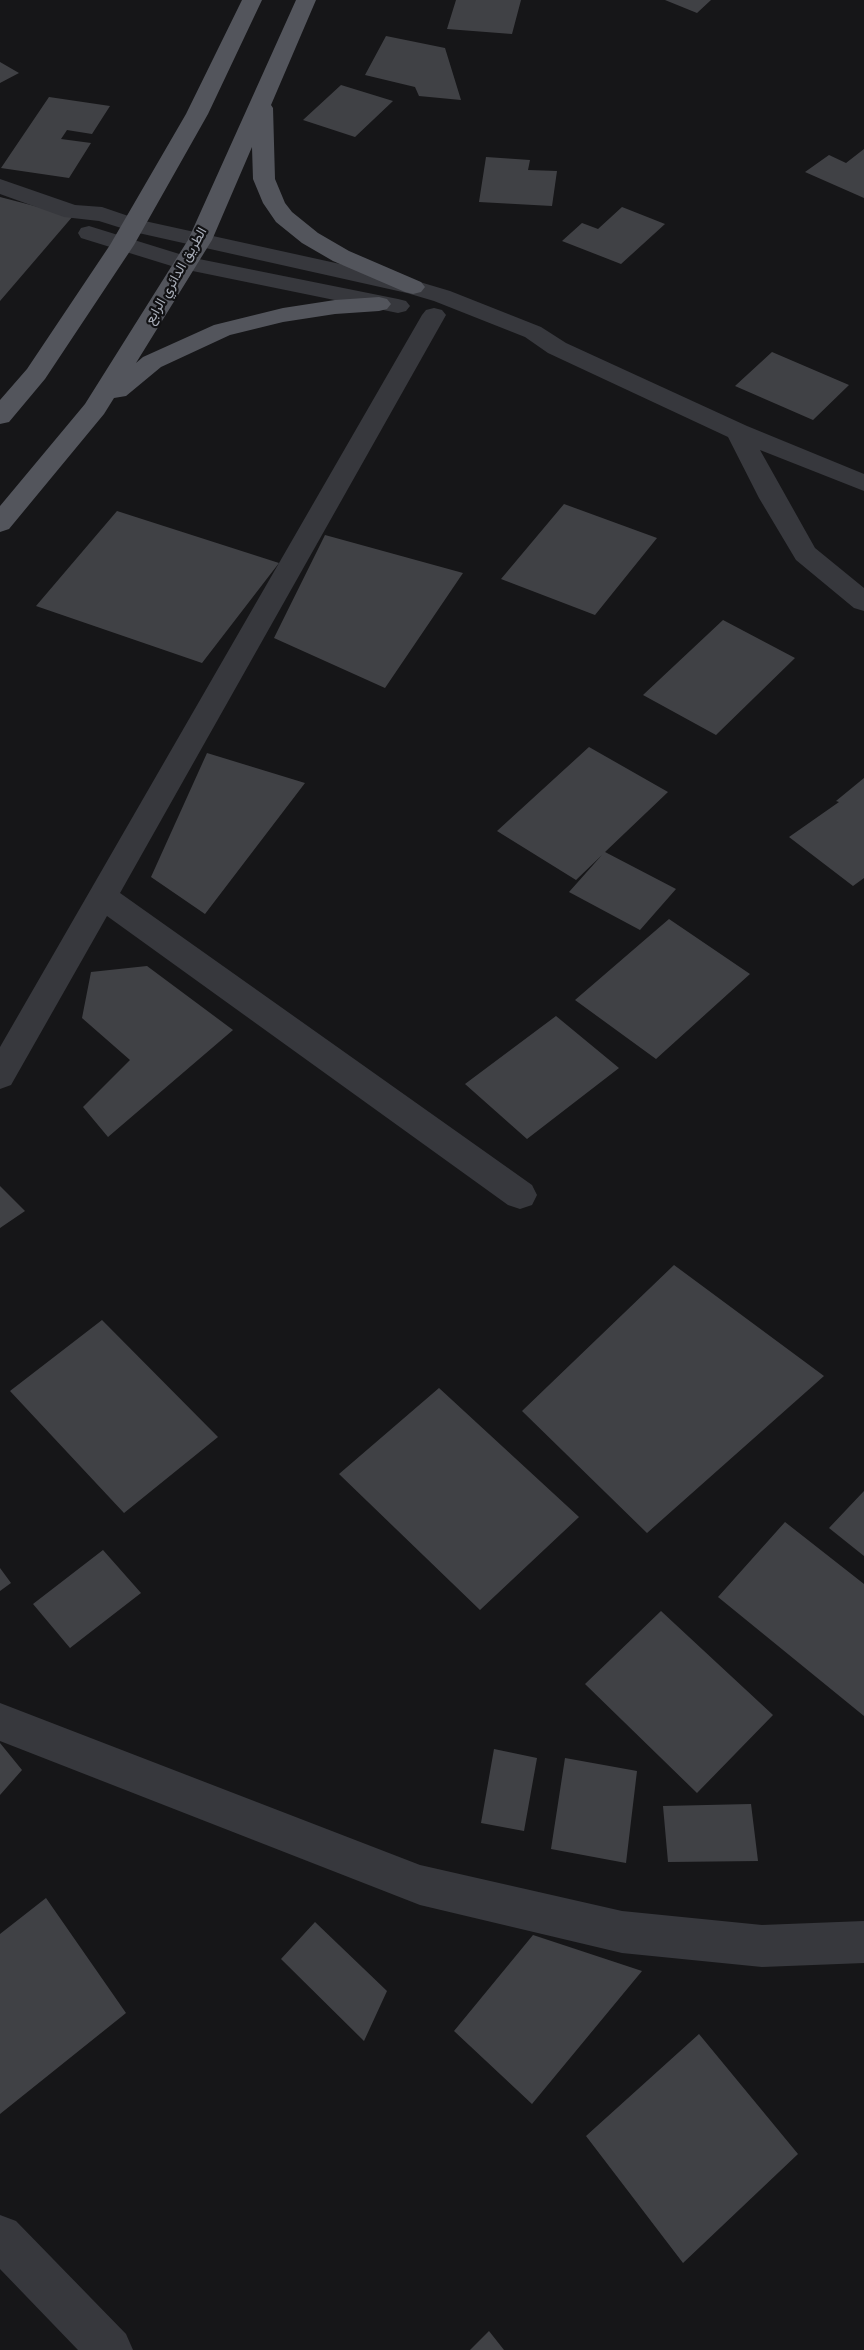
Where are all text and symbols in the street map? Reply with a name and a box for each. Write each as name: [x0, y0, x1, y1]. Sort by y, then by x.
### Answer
street label: الطريق الدائري الرابع: [141, 224, 211, 328]

